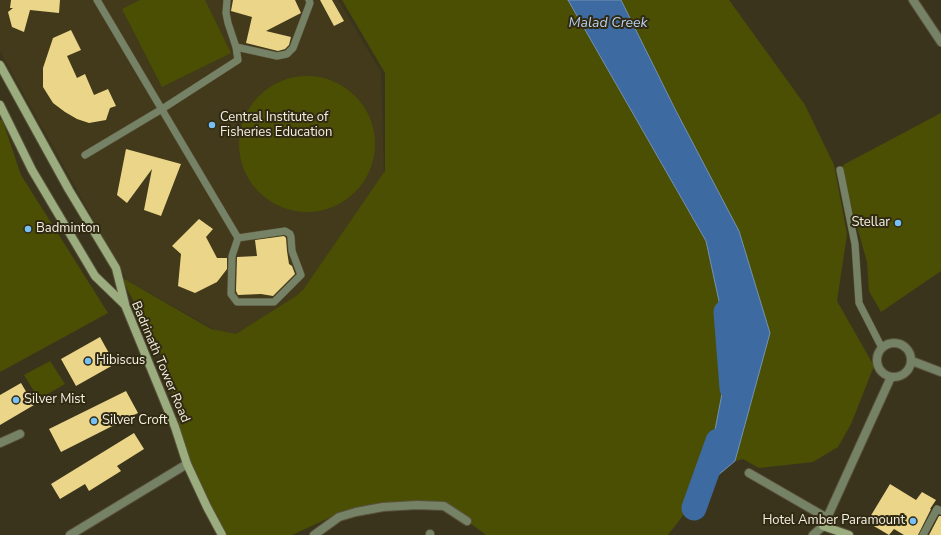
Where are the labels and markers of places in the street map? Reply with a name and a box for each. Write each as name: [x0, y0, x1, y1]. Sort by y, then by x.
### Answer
place label: Central Institute of Fisheries Education: [220, 110, 332, 141]
marker: Central Institute of Fisheries Education: [207, 120, 217, 130]
place label: Stellar: [851, 215, 890, 231]
marker: Stellar: [893, 218, 903, 228]
place label: Badminton: [36, 221, 100, 237]
marker: Badminton: [23, 224, 33, 234]
place label: Hibiscus: [96, 353, 145, 369]
marker: Hibiscus: [83, 356, 93, 366]
place label: Silver Mist: [24, 392, 85, 408]
marker: Silver Mist: [11, 395, 21, 405]
place label: Silver Croft: [102, 413, 167, 429]
marker: Silver Croft: [89, 416, 99, 426]
place label: Hotel Amber Paramount: [762, 513, 905, 529]
marker: Hotel Amber Paramount: [908, 516, 918, 526]

